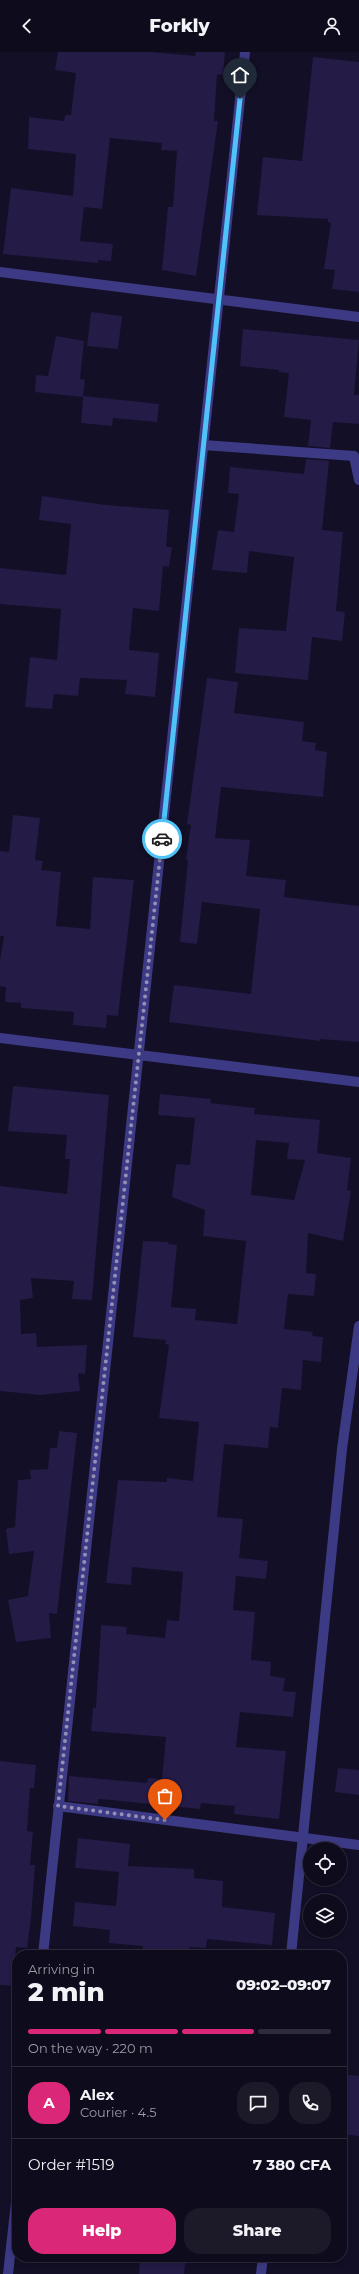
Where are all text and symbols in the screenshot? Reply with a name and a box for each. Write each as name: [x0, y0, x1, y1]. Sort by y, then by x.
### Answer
icon: back: [16, 15, 38, 37]
text: Forkly: [149, 15, 210, 37]
icon: person: [321, 15, 343, 37]
pin: [223, 58, 257, 99]
icon: home: [229, 64, 251, 86]
courier: [142, 819, 182, 859]
icon: car: [151, 828, 173, 850]
pin: [148, 1779, 182, 1820]
icon: bag: [154, 1785, 176, 1807]
map controls: [303, 1842, 347, 1938]
button: locate: [303, 1842, 347, 1886]
button: layers: [303, 1894, 347, 1938]
text: Arriving in: [28, 1961, 95, 1977]
text: 09:02–09:07: [236, 1975, 331, 1994]
text: 2 min: [28, 1976, 105, 2008]
text: On the way · 220 m: [28, 2040, 153, 2056]
button: chat: [237, 2082, 279, 2124]
button: phone: [289, 2082, 331, 2124]
text: Alex: [80, 2085, 114, 2104]
text: A: [43, 2093, 55, 2112]
text: Courier · 4.5: [80, 2104, 157, 2120]
text: Order #1519: [28, 2155, 114, 2174]
text: 7 380 CFA: [253, 2155, 331, 2174]
button: Help: [28, 2208, 176, 2254]
button: Share: [184, 2208, 331, 2254]

